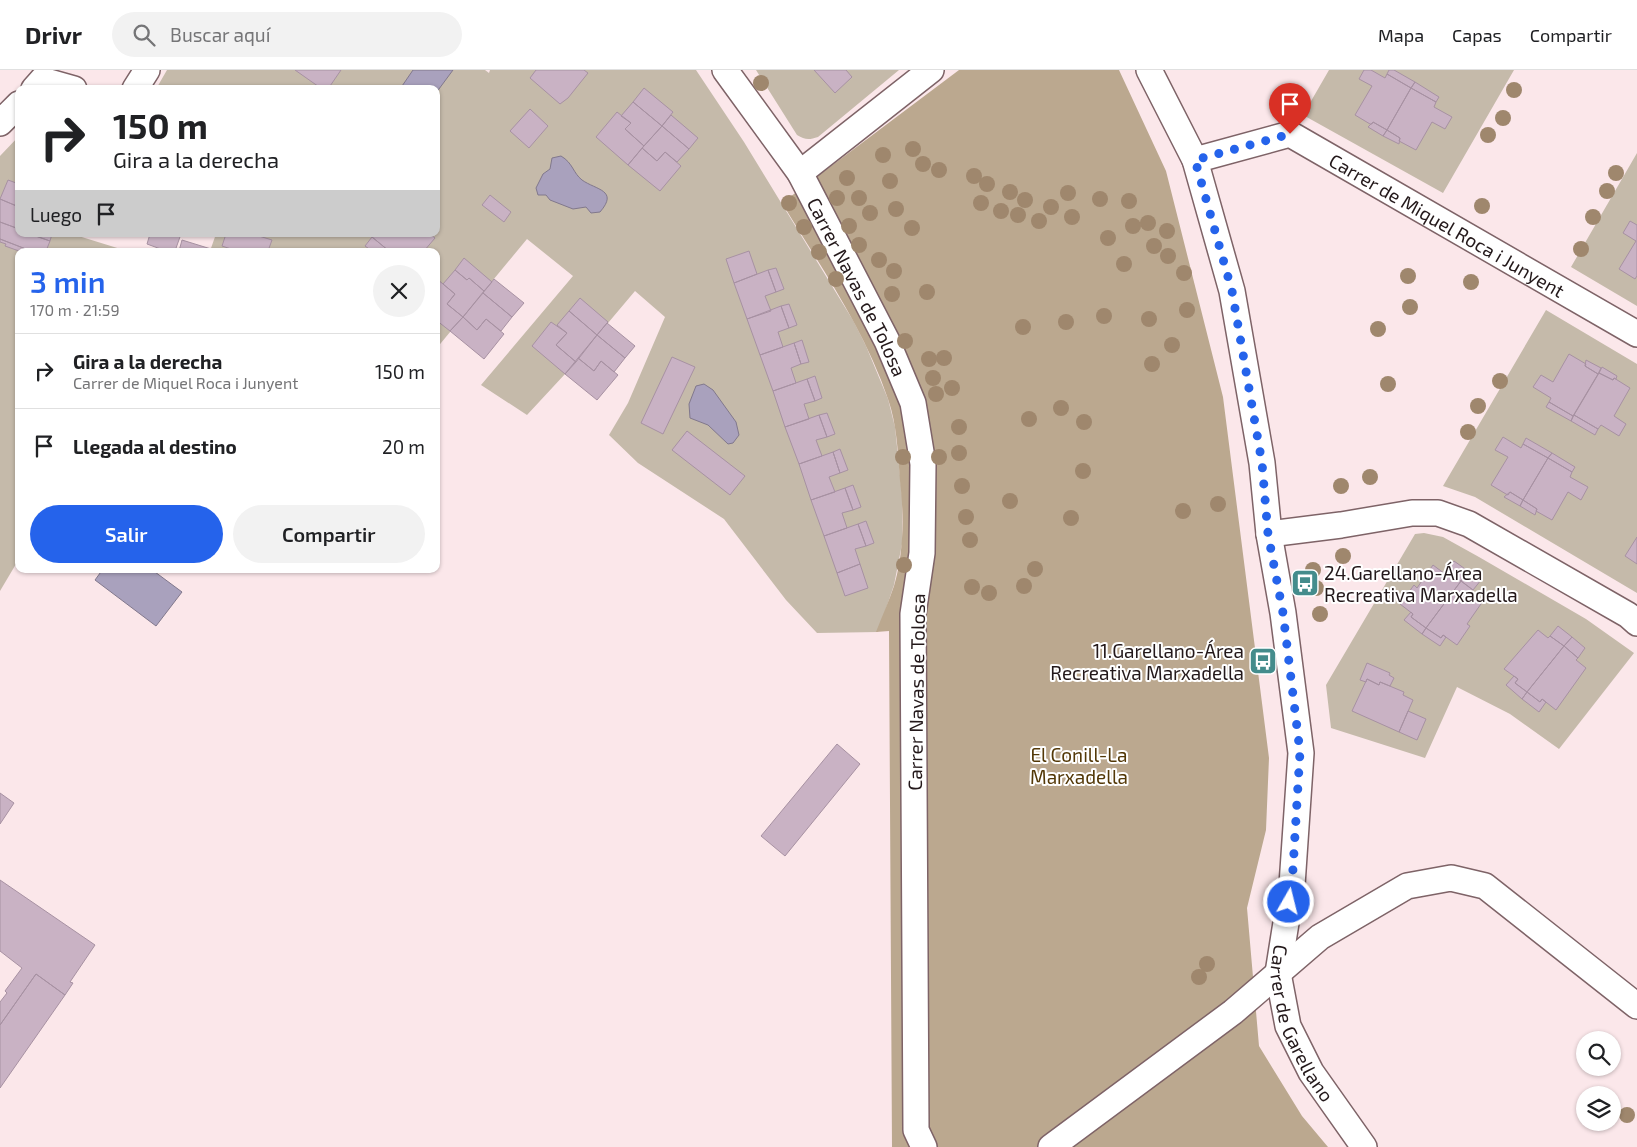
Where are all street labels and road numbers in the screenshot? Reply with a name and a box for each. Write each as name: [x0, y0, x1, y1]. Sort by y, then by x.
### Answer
street label: Carrer de Miquel Roca i Junyent: [1325, 148, 1569, 301]
street label: Carrer Navas de Tolosa: [803, 193, 912, 380]
street label: Carrer Navas de Tolosa: [903, 593, 929, 791]
street label: Carrer de Garellano: [1266, 943, 1340, 1106]

